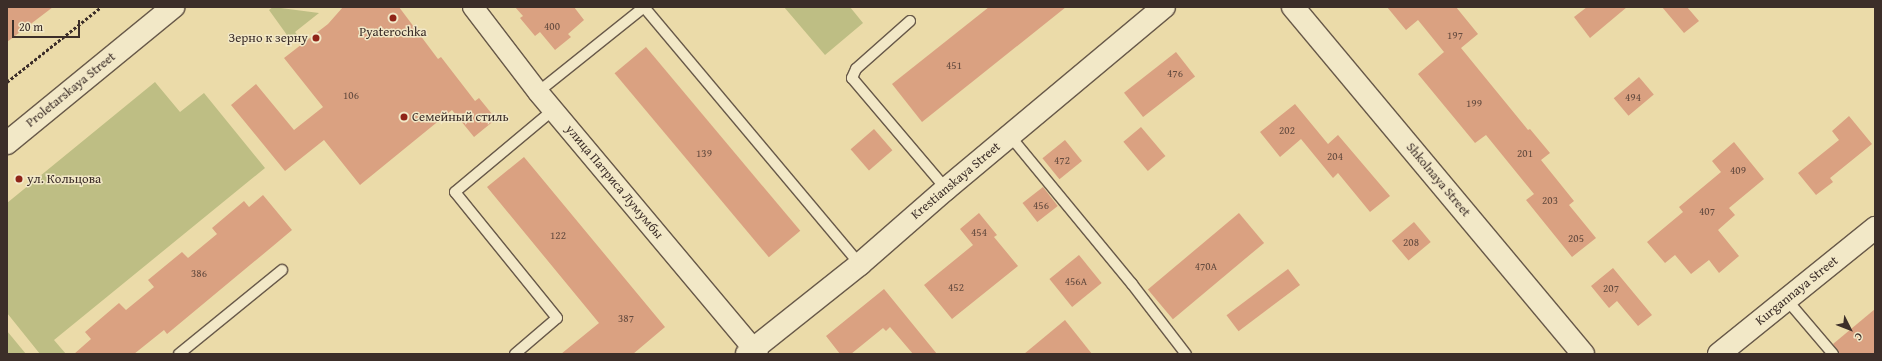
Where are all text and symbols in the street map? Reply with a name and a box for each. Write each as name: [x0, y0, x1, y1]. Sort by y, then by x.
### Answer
scale bar: [14, 12, 82, 38]
marker: Pyaterochka: [388, 13, 398, 23]
text: 20 m: [19, 18, 43, 35]
house number: 400: [544, 19, 560, 33]
place label: Pyaterochka: [359, 24, 427, 40]
house number: 197: [1447, 28, 1463, 42]
place label: Зерно к зерну: [229, 30, 308, 46]
marker: Зерно к зерну: [311, 33, 321, 43]
street label: Proletarskaya Street: [23, 49, 119, 131]
house number: 451: [946, 58, 962, 72]
house number: 476: [1167, 66, 1183, 80]
house number: 106: [343, 88, 359, 102]
house number: 494: [1625, 90, 1641, 104]
house number: 199: [1466, 96, 1482, 110]
place label: Семейный стиль: [412, 109, 509, 125]
marker: Семейный стиль: [399, 112, 409, 122]
street label: улица Патриса Лумумбы: [562, 122, 666, 242]
house number: 202: [1279, 123, 1295, 137]
street label: Krestianskaya Street: [908, 139, 1004, 223]
street label: Shkolnaya Street: [1402, 140, 1474, 220]
house number: 139: [696, 146, 712, 160]
house number: 201: [1517, 146, 1533, 160]
house number: 204: [1327, 149, 1343, 163]
house number: 472: [1054, 153, 1070, 167]
house number: 409: [1730, 163, 1746, 177]
place label: ул. Кольцова: [27, 171, 101, 187]
marker: ул. Кольцова: [14, 174, 24, 184]
house number: 203: [1542, 193, 1558, 207]
house number: 456: [1033, 198, 1049, 212]
house number: 407: [1699, 204, 1715, 218]
house number: 454: [971, 225, 987, 239]
house number: 122: [550, 228, 566, 242]
house number: 205: [1568, 231, 1584, 245]
house number: 208: [1403, 235, 1419, 249]
street label: Kurgannaya Street: [1753, 253, 1841, 329]
house number: 470А: [1195, 259, 1217, 273]
house number: 386: [191, 266, 207, 280]
house number: 456А: [1065, 274, 1087, 288]
house number: 452: [948, 280, 964, 294]
house number: 207: [1603, 281, 1619, 295]
north arrow: [1830, 309, 1870, 349]
house number: 387: [618, 311, 634, 325]
text: С: [1851, 329, 1867, 345]

